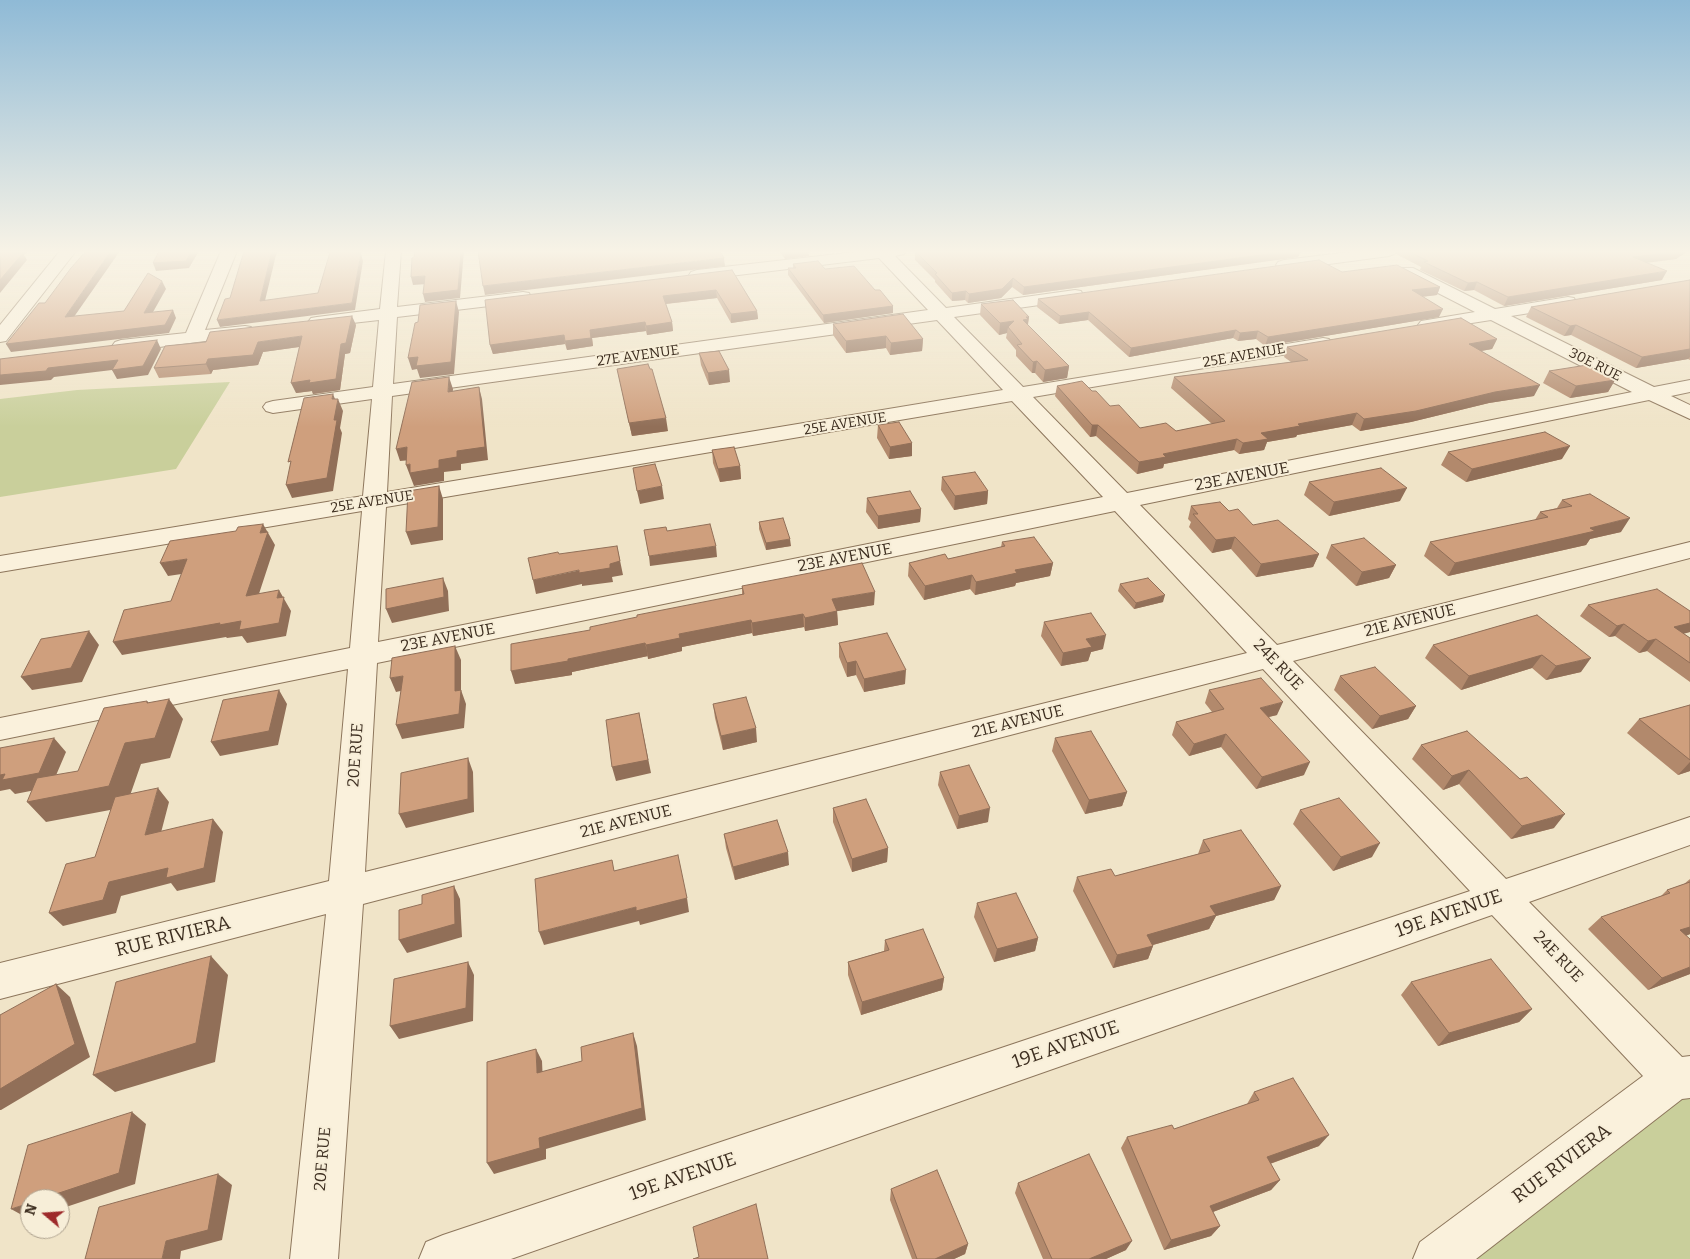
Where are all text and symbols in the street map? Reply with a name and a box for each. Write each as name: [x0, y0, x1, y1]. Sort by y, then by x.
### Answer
street label: 25E AVENUE: [1202, 340, 1286, 372]
street label: 27E AVENUE: [596, 342, 680, 370]
street label: 30E RUE: [1566, 345, 1624, 385]
street label: 25E AVENUE: [803, 409, 887, 439]
street label: 23E AVENUE: [1193, 458, 1291, 496]
street label: 25E AVENUE: [330, 487, 414, 517]
street label: 23E AVENUE: [796, 539, 894, 577]
street label: 21E AVENUE: [1362, 600, 1458, 642]
street label: 23E AVENUE: [399, 619, 497, 657]
street label: 24E RUE: [1249, 636, 1307, 694]
street label: 21E AVENUE: [970, 701, 1066, 743]
street label: 20E RUE: [344, 722, 368, 788]
street label: 21E AVENUE: [578, 801, 674, 843]
street label: 19E AVENUE: [1393, 885, 1505, 943]
street label: RUE RIVIERA: [113, 912, 233, 962]
street label: 24E RUE: [1529, 928, 1587, 986]
street label: 19E AVENUE: [1010, 1016, 1122, 1074]
street label: RUE RIVIERA: [1508, 1120, 1616, 1208]
street label: 20E RUE: [311, 1126, 335, 1192]
street label: 19E AVENUE: [627, 1148, 739, 1206]
north arrow: [20, 1189, 70, 1239]
text: N: [21, 1202, 41, 1217]

